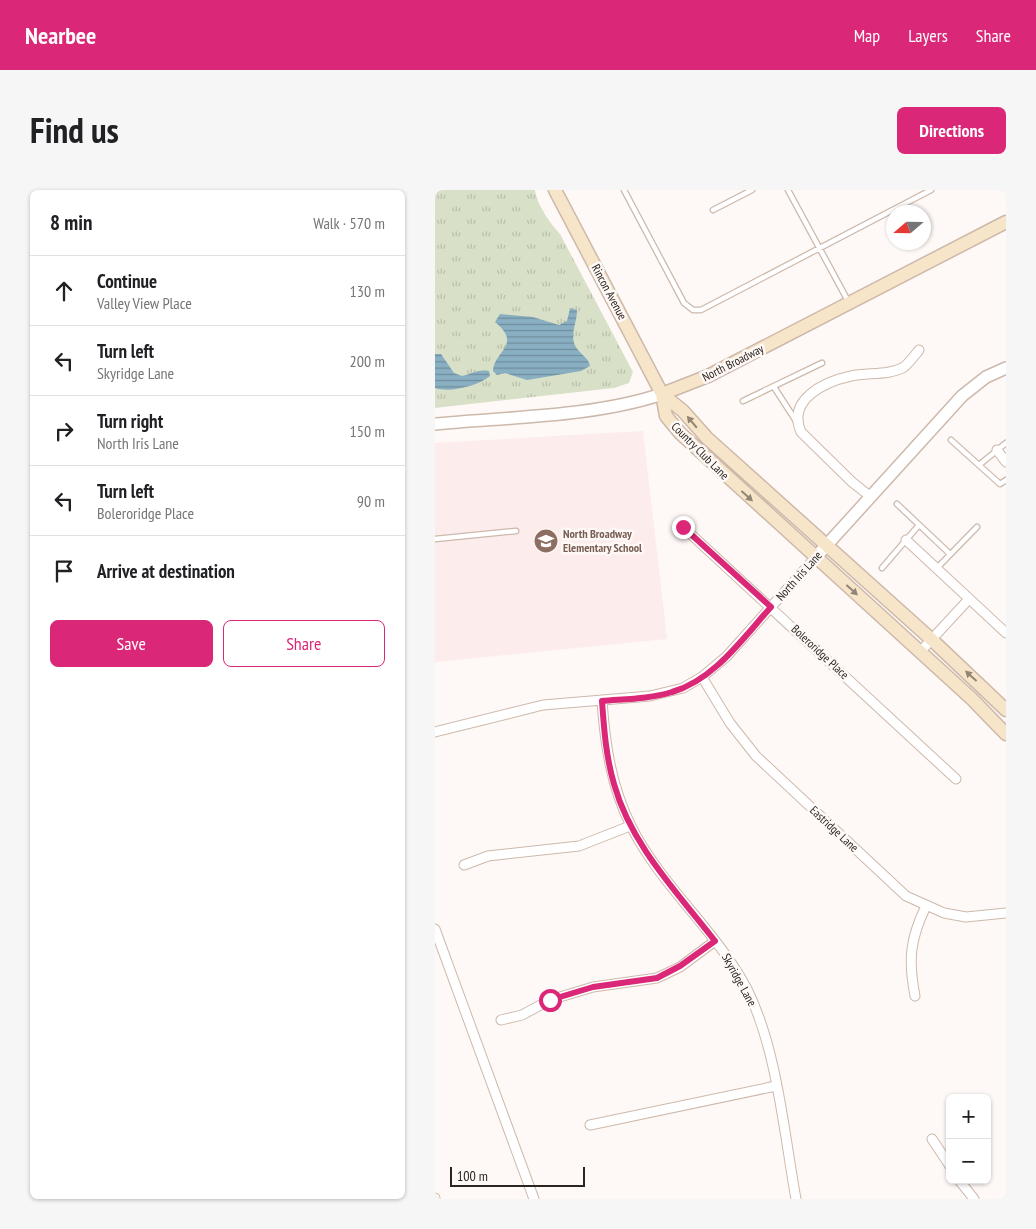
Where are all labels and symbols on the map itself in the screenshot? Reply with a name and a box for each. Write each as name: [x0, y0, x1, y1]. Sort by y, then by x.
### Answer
north arrow: [886, 205, 931, 250]
street label: Rincon Avenue: [589, 261, 630, 322]
street label: North Broadway: [700, 340, 766, 384]
one-way arrow: [687, 416, 698, 429]
street label: Country Club Lane: [668, 419, 732, 483]
one-way arrow: [741, 491, 754, 502]
route end: [672, 516, 695, 539]
place label: North Broadway Elementary School: [563, 526, 642, 555]
school or university icon: North Broadway Elementary School: [533, 528, 559, 554]
street label: North Iris Lane: [772, 548, 825, 604]
one-way arrow: [845, 584, 857, 596]
street label: Boleroridge Place: [789, 621, 852, 682]
one-way arrow: [966, 670, 978, 682]
street label: Eastridge Lane: [807, 802, 862, 855]
street label: Skyridge Lane: [719, 951, 760, 1009]
route start: [539, 989, 562, 1012]
scale bar: [450, 1164, 585, 1187]

